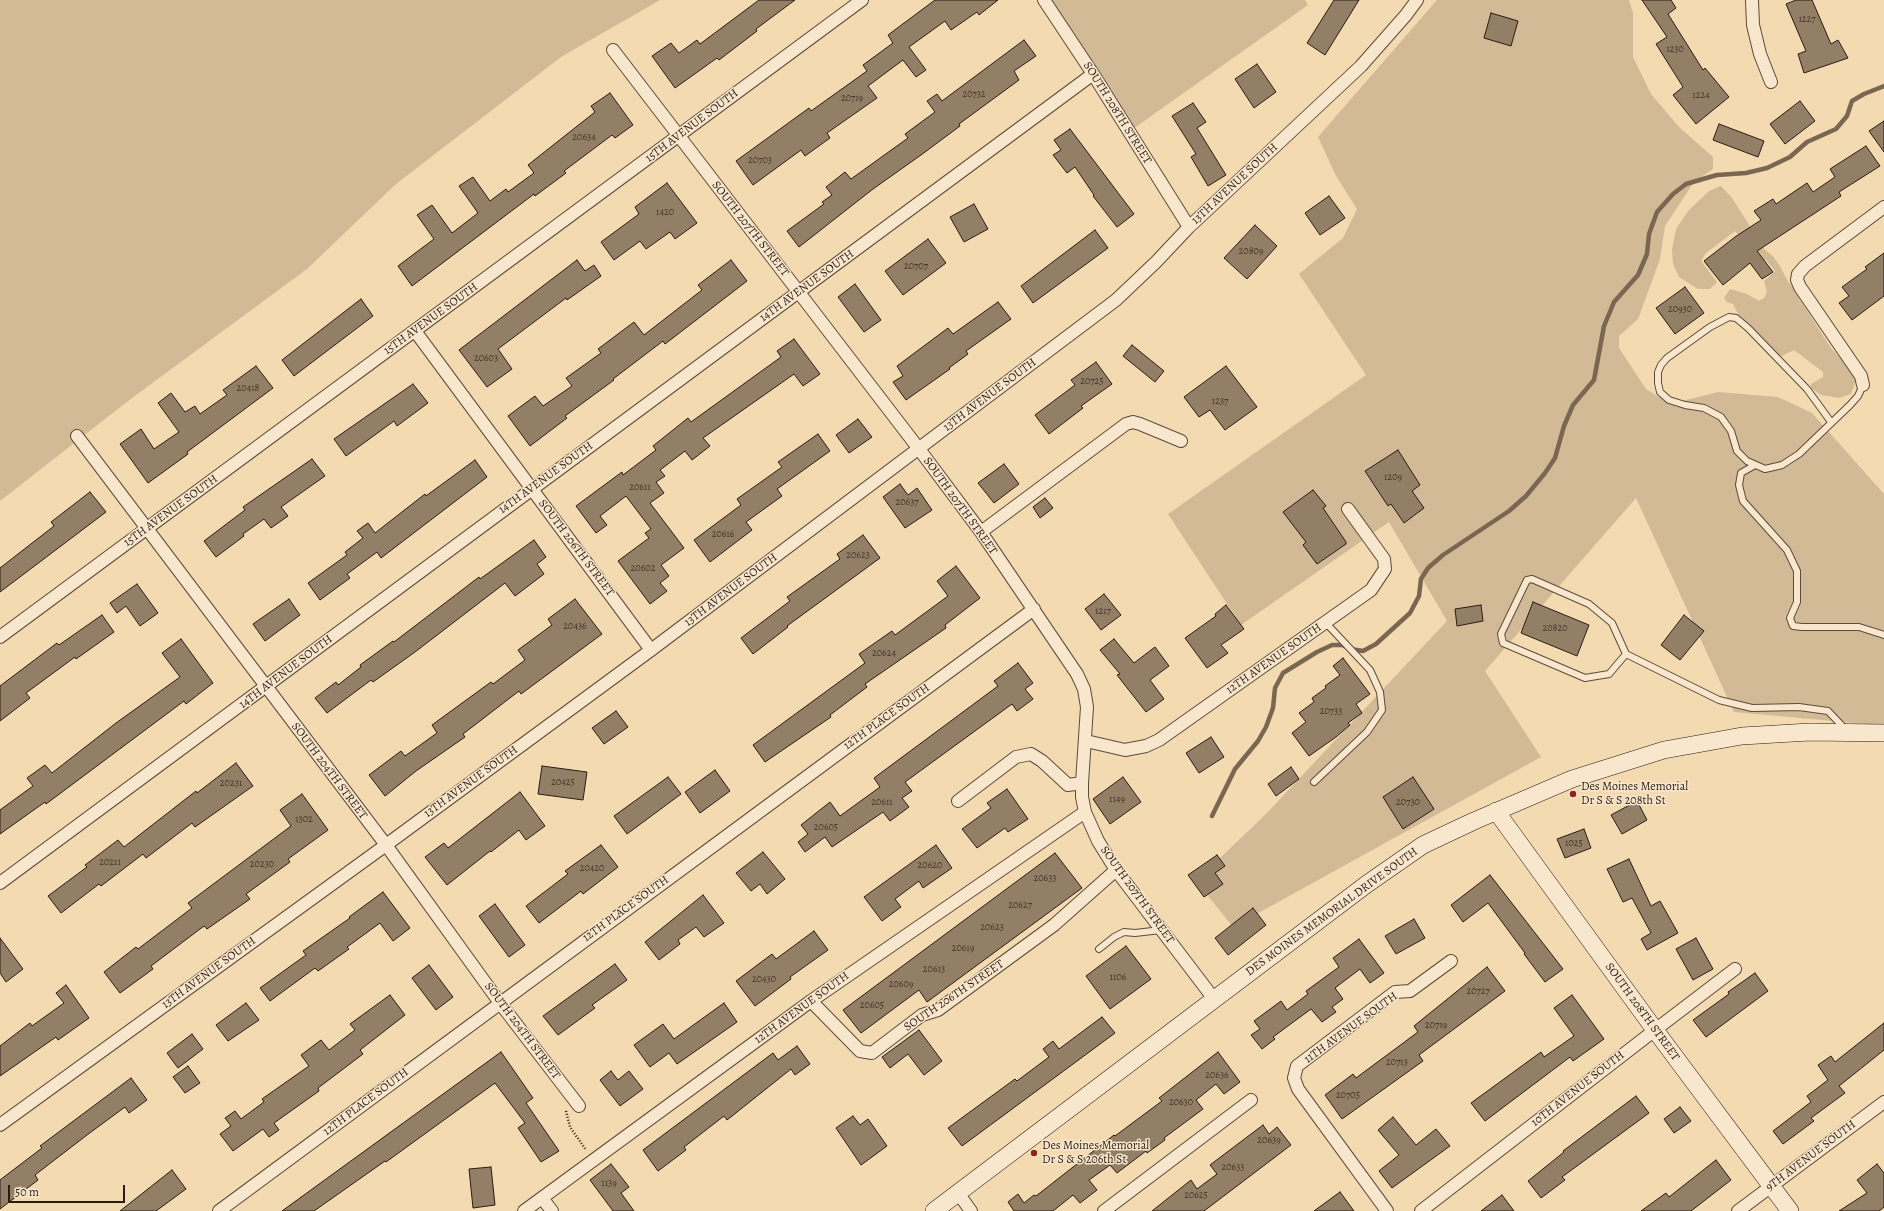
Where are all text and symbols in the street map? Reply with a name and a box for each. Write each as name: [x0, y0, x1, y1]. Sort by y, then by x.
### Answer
house number: 1227: [1798, 14, 1816, 26]
house number: 1230: [1666, 44, 1684, 56]
street label: SOUTH 208TH STREET: [1080, 59, 1154, 167]
street label: 15TH AVENUE SOUTH: [643, 86, 741, 166]
house number: 20732: [962, 89, 986, 101]
house number: 1224: [1692, 90, 1710, 102]
house number: 20719: [841, 93, 863, 105]
house number: 20634: [572, 132, 596, 144]
street label: 13TH AVENUE SOUTH: [1189, 140, 1281, 228]
house number: 20703: [748, 155, 772, 167]
street label: SOUTH 207TH STREET: [708, 179, 792, 279]
house number: 1420: [656, 207, 674, 219]
house number: 20809: [1239, 246, 1263, 258]
street label: 14TH AVENUE SOUTH: [757, 247, 857, 325]
house number: 20707: [904, 261, 928, 273]
street label: 15TH AVENUE SOUTH: [381, 280, 481, 358]
house number: 20930: [1668, 304, 1692, 316]
house number: 20603: [474, 353, 498, 365]
street label: 13TH AVENUE SOUTH: [941, 355, 1039, 435]
house number: 20725: [1080, 376, 1104, 388]
house number: 20418: [237, 383, 259, 395]
house number: 1237: [1212, 396, 1228, 408]
street label: 14TH AVENUE SOUTH: [496, 439, 596, 517]
street label: SOUTH 207TH STREET: [920, 454, 1000, 558]
street label: 15TH AVENUE SOUTH: [121, 472, 221, 550]
house number: 1209: [1384, 472, 1402, 484]
house number: 20611: [629, 482, 651, 494]
street label: SOUTH 206TH STREET: [535, 497, 617, 599]
house number: 20637: [895, 497, 919, 509]
house number: 20616: [712, 529, 734, 541]
street label: 13TH AVENUE SOUTH: [682, 550, 780, 630]
house number: 20623: [846, 550, 870, 562]
house number: 20602: [631, 563, 655, 575]
house number: 1217: [1095, 606, 1111, 618]
house number: 20436: [563, 621, 587, 633]
street label: 12TH AVENUE SOUTH: [1223, 621, 1325, 697]
house number: 20820: [1542, 623, 1568, 635]
street label: 14TH AVENUE SOUTH: [236, 632, 336, 712]
house number: 20624: [872, 648, 896, 660]
street label: 12TH PLACE SOUTH: [841, 681, 933, 753]
house number: 20733: [1320, 706, 1342, 718]
street label: SOUTH 204TH STREET: [288, 720, 370, 822]
street label: 13TH AVENUE SOUTH: [421, 743, 521, 821]
house number: 20425: [551, 777, 575, 789]
house number: 20231: [220, 778, 242, 790]
place label: Des Moines Memorial Dr S & S 208th St: [1581, 780, 1688, 808]
marker: Des Moines Memorial Dr S & S 208th St: [1568, 789, 1578, 799]
house number: 1149: [1109, 794, 1125, 806]
house number: 20611: [871, 797, 893, 809]
house number: 20730: [1396, 797, 1420, 809]
house number: 1302: [295, 814, 313, 826]
house number: 20605: [814, 822, 838, 834]
house number: 1025: [1565, 838, 1583, 850]
street label: SOUTH 207TH STREET: [1097, 843, 1177, 947]
street label: DES MOINES MEMORIAL DRIVE SOUTH: [1243, 845, 1421, 979]
house number: 20211: [99, 857, 121, 869]
house number: 20230: [250, 859, 274, 871]
house number: 20620: [918, 860, 942, 872]
house number: 20420: [580, 863, 604, 875]
street label: 12TH PLACE SOUTH: [580, 873, 672, 945]
house number: 20633: [1033, 873, 1057, 885]
house number: 20627: [1008, 900, 1032, 912]
house number: 20623: [980, 922, 1004, 934]
street label: 13TH AVENUE SOUTH: [159, 934, 259, 1012]
house number: 20619: [952, 943, 974, 955]
street label: SOUTH 206TH STREET: [901, 957, 1007, 1035]
street label: SOUTH 208TH STREET: [1602, 960, 1682, 1064]
house number: 20613: [923, 964, 945, 976]
street label: 12TH AVENUE SOUTH: [752, 969, 852, 1047]
house number: 1106: [1110, 972, 1126, 984]
house number: 20430: [752, 974, 776, 986]
house number: 20609: [889, 979, 913, 991]
street label: SOUTH 204TH STREET: [481, 980, 563, 1082]
house number: 20727: [1466, 986, 1490, 998]
street label: 11TH AVENUE SOUTH: [1302, 989, 1400, 1067]
house number: 20605: [860, 1000, 884, 1012]
house number: 20719: [1425, 1020, 1447, 1032]
street label: 10TH AVENUE SOUTH: [1529, 1048, 1627, 1130]
house number: 20713: [1386, 1057, 1408, 1069]
street label: 12TH PLACE SOUTH: [321, 1065, 411, 1139]
house number: 20636: [1205, 1070, 1229, 1082]
house number: 20705: [1336, 1090, 1360, 1102]
house number: 20630: [1169, 1097, 1193, 1109]
street label: 9TH AVENUE SOUTH: [1763, 1117, 1859, 1195]
house number: 20639: [1257, 1135, 1281, 1147]
place label: Des Moines Memorial Dr S & S 206th St: [1042, 1139, 1149, 1167]
marker: Des Moines Memorial Dr S & S 206th St: [1029, 1148, 1039, 1158]
house number: 20633: [1221, 1162, 1245, 1174]
scale bar: [10, 1177, 127, 1203]
house number: 1139: [601, 1178, 617, 1190]
text: 50 m: [15, 1184, 39, 1200]
house number: 20625: [1184, 1190, 1208, 1202]

